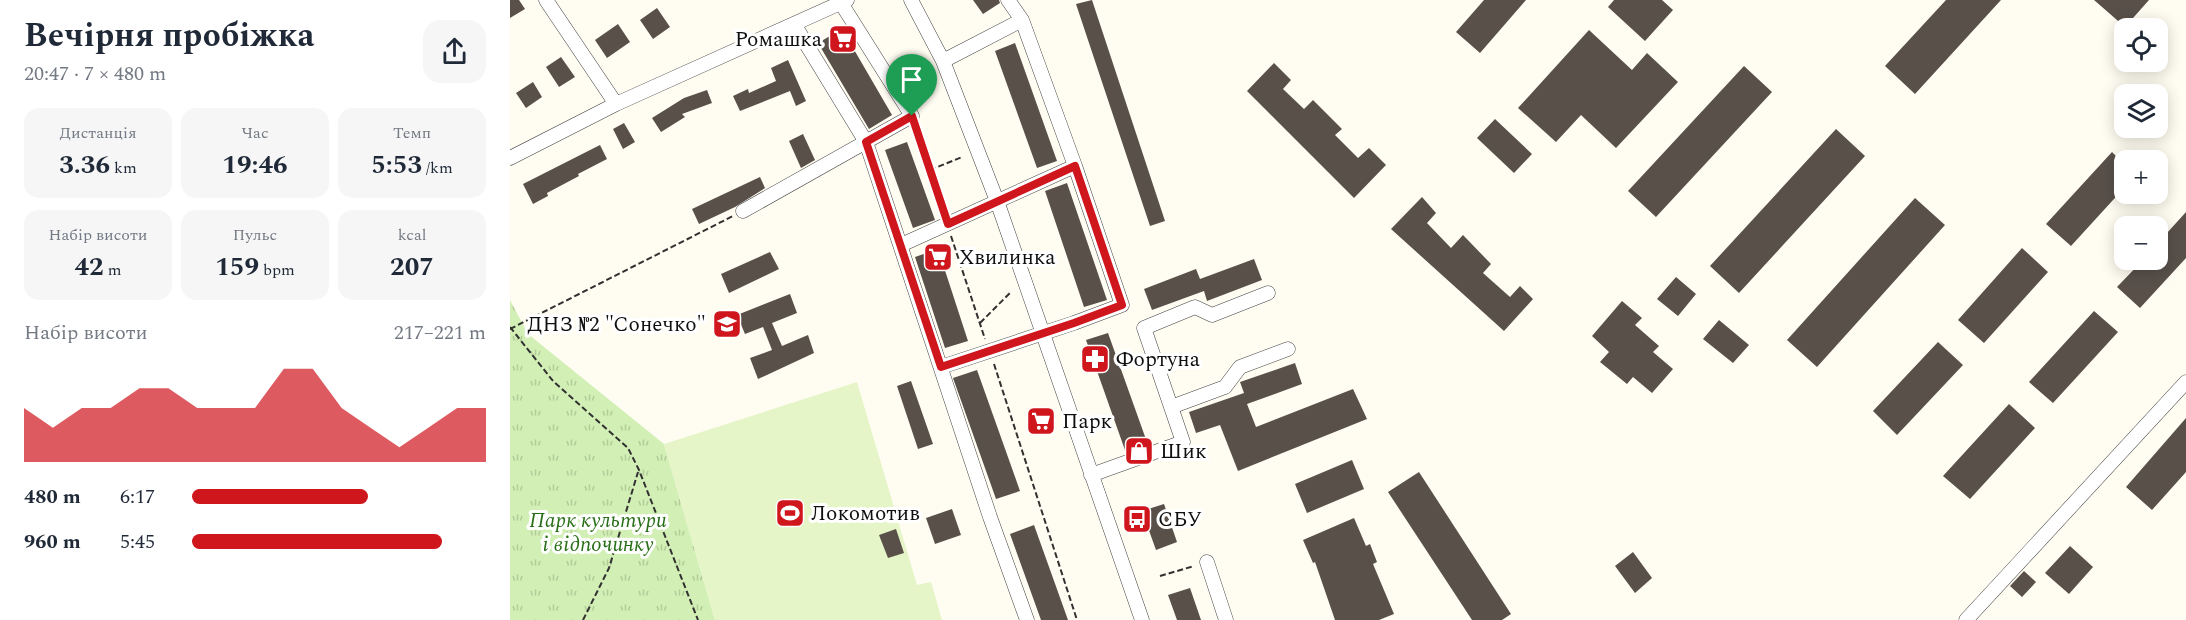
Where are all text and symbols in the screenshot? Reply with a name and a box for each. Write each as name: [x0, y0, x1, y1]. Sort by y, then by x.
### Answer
text: Вечірня пробіжка: [24, 11, 315, 61]
map controls: [2114, 18, 2168, 270]
button: locate: [2114, 18, 2168, 72]
button: share: [423, 20, 486, 83]
supermarket icon: Ромашка: [827, 23, 859, 55]
place label: Ромашка: [735, 24, 823, 56]
pin: [886, 54, 937, 116]
text: 20:47 · 7 × 480 m: [24, 59, 166, 89]
icon: arrive: [895, 63, 928, 96]
button: layers: [2114, 84, 2168, 138]
text: Дистанція: [60, 121, 137, 145]
text: Час: [241, 121, 269, 145]
text: Темп: [393, 121, 431, 145]
text: 3.36: [59, 145, 110, 185]
text: 19:46: [222, 145, 288, 185]
text: 5:53: [371, 145, 422, 185]
button: +: [2114, 150, 2168, 204]
text: km: [110, 156, 137, 180]
text: /km: [422, 156, 453, 180]
button: −: [2114, 216, 2168, 270]
text: Набір висоти: [49, 223, 147, 247]
text: Пульс: [233, 223, 277, 247]
text: kcal: [398, 223, 426, 247]
supermarket icon: Хвилинка: [922, 241, 954, 273]
place label: Хвилинка: [959, 242, 1056, 274]
text: 42: [75, 247, 104, 287]
text: 159: [215, 247, 259, 287]
text: 207: [390, 247, 434, 287]
text: m: [104, 258, 121, 282]
text: bpm: [259, 258, 295, 282]
school or university icon: ДНЗ №2 "Сонечко": [711, 308, 743, 340]
place label: ДНЗ №2 "Сонечко": [527, 309, 706, 341]
text: Набір висоти: [24, 318, 148, 348]
text: 217–221 m: [394, 318, 486, 348]
pharmacy icon: Фортуна: [1079, 343, 1111, 375]
place label: Фортуна: [1116, 344, 1201, 376]
supermarket icon: Парк: [1025, 405, 1057, 437]
place label: Парк: [1062, 406, 1113, 438]
shop icon: Шик: [1123, 435, 1155, 467]
place label: Шик: [1160, 436, 1207, 468]
text: 480 m: [24, 482, 81, 512]
text: 6:17: [120, 482, 155, 512]
sports icon: Локомотив: [774, 497, 806, 529]
place label: Локомотив: [811, 498, 920, 530]
bus stop icon: СБУ: [1121, 503, 1153, 535]
place label: СБУ: [1158, 504, 1202, 536]
park label: Парк культури і відпочинку: [529, 505, 667, 561]
text: 960 m: [24, 527, 81, 557]
text: 5:45: [120, 527, 155, 557]

